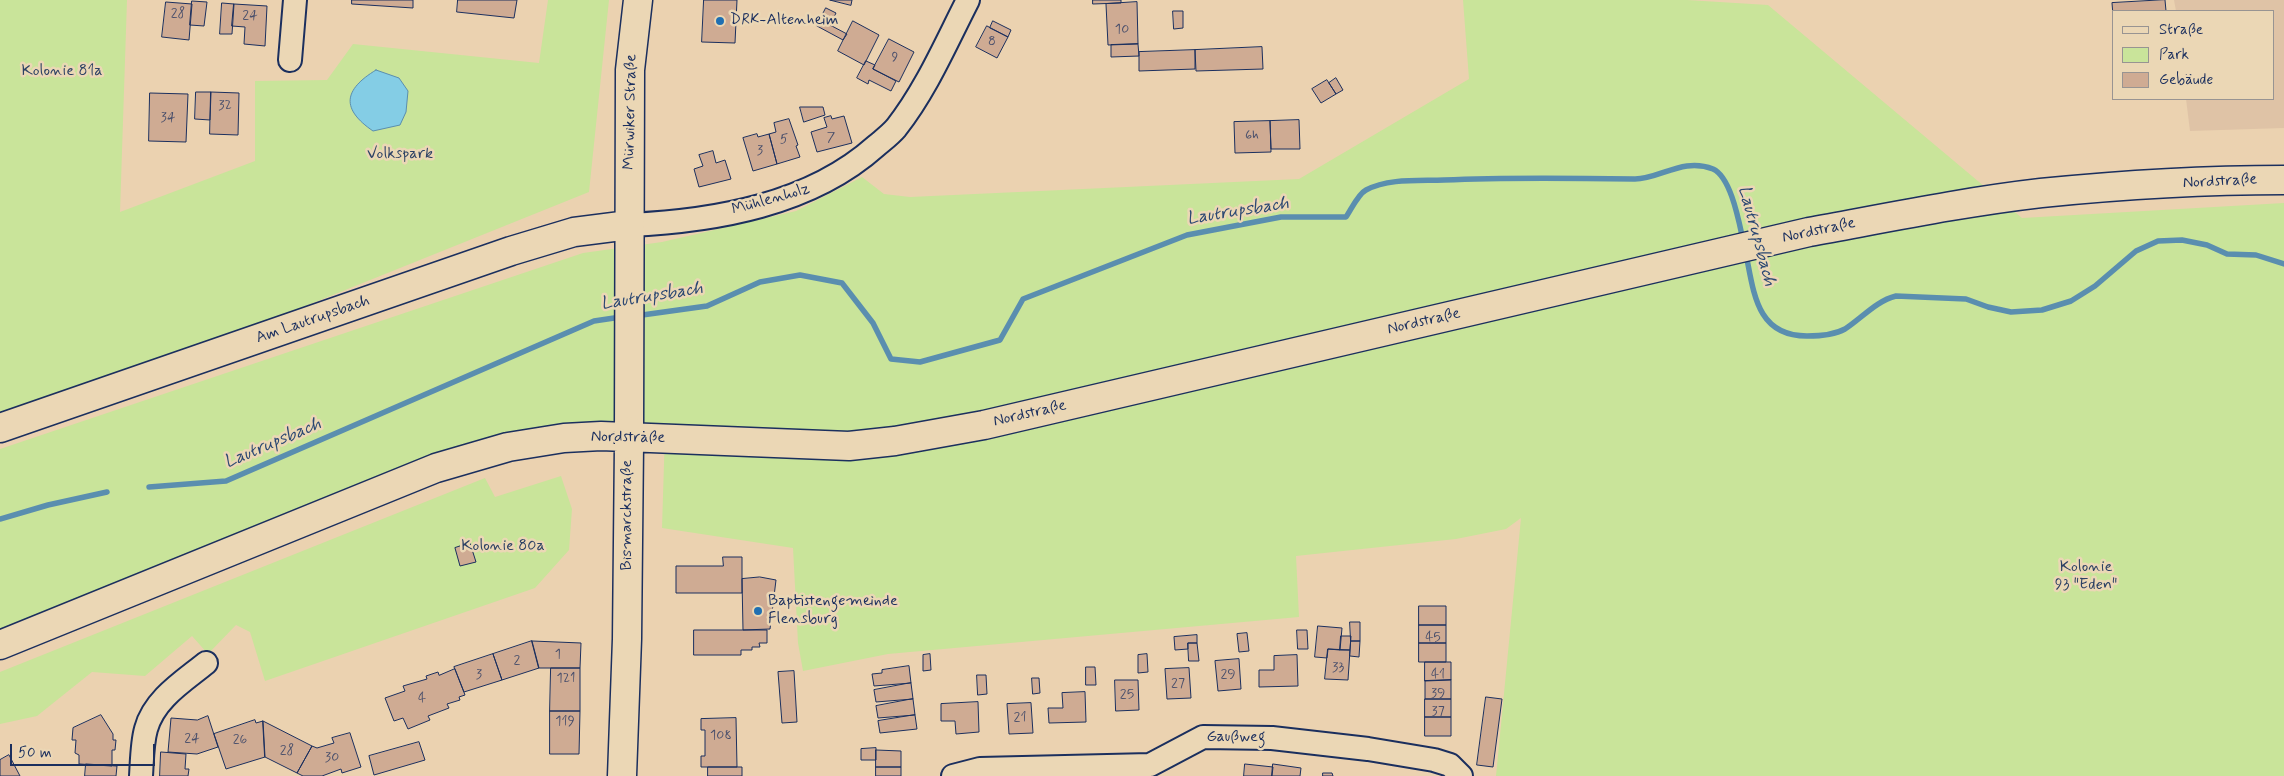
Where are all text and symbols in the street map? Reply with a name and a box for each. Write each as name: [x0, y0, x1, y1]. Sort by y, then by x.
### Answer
house number: 28: [171, 6, 185, 22]
house number: 24: [242, 8, 258, 24]
legend: [2112, 10, 2274, 100]
place label: DRK-Altenheim: [730, 11, 838, 31]
marker: DRK-Altenheim: [714, 15, 726, 27]
text: Straße: [2159, 20, 2203, 40]
house number: 10: [1115, 22, 1129, 38]
house number: 8: [988, 34, 996, 50]
text: Park: [2159, 45, 2189, 65]
house number: 9: [892, 50, 898, 66]
street label: Mürwiker Straße: [620, 54, 642, 170]
park label: Kolonie 81a: [21, 62, 103, 82]
text: Gebäude: [2159, 70, 2213, 90]
house number: 32: [218, 98, 232, 114]
house number: 34: [161, 110, 175, 126]
house number: 6h: [1245, 128, 1259, 144]
house number: 7: [827, 130, 835, 146]
house number: 5: [780, 132, 788, 148]
house number: 3: [757, 143, 763, 159]
park label: Volkspark: [367, 145, 433, 165]
street label: Nordstraße: [2182, 170, 2258, 194]
street label: Mühlenholz: [730, 180, 812, 220]
water label: Lautrupsbach: [1732, 183, 1780, 289]
water label: Lautrupsbach: [1185, 193, 1291, 231]
street label: Nordstraße: [1781, 214, 1857, 248]
water label: Lautrupsbach: [599, 278, 705, 316]
street label: Am Lautrupsbach: [254, 292, 372, 348]
street label: Nordstraße: [1386, 304, 1462, 340]
street label: Nordstraße: [992, 396, 1068, 432]
water label: Lautrupsbach: [221, 414, 325, 474]
street label: Nordstraße: [591, 428, 665, 448]
street label: Bismarckstraße: [618, 460, 638, 570]
park label: Kolonie 80a: [461, 537, 545, 557]
park label: Kolonie 93 "Eden": [2055, 558, 2117, 596]
place label: Baptistengemeinde Flensburg: [768, 592, 898, 630]
marker: Baptistengemeinde Flensburg: [752, 605, 764, 617]
house number: 45: [1425, 630, 1441, 646]
house number: 1: [555, 647, 561, 663]
house number: 2: [514, 653, 520, 669]
house number: 33: [1332, 660, 1344, 676]
house number: 3: [476, 667, 482, 683]
house number: 29: [1220, 667, 1236, 683]
house number: 41: [1431, 667, 1445, 683]
house number: 121: [556, 671, 576, 687]
house number: 27: [1171, 676, 1185, 692]
house number: 39: [1431, 686, 1445, 702]
house number: 25: [1120, 687, 1134, 703]
house number: 4: [418, 691, 426, 707]
house number: 37: [1431, 704, 1445, 720]
house number: 21: [1014, 710, 1026, 726]
house number: 119: [555, 714, 575, 730]
house number: 108: [710, 728, 732, 744]
street label: Gaußweg: [1207, 728, 1265, 748]
house number: 24: [184, 731, 200, 747]
house number: 26: [233, 732, 247, 748]
scale bar: [12, 734, 158, 766]
text: 50 m: [18, 743, 52, 763]
house number: 28: [280, 743, 294, 759]
house number: 30: [325, 750, 339, 766]

